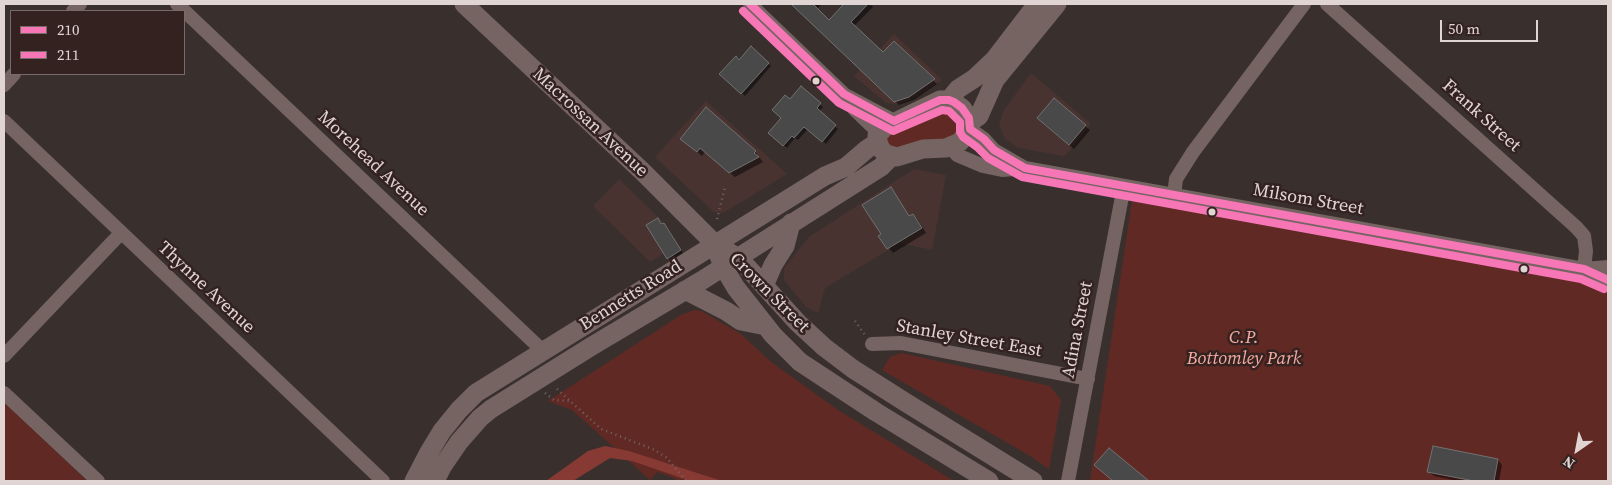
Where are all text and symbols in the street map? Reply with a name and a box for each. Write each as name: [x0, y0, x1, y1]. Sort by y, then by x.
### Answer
legend: [10, 10, 185, 75]
scale bar: [1442, 10, 1540, 42]
text: 50 m: [1448, 18, 1480, 39]
text: 210: [57, 19, 80, 40]
text: 211: [57, 44, 80, 65]
street label: Macrossan Avenue: [528, 64, 652, 182]
street label: Frank Street: [1437, 75, 1525, 157]
unlabelled marker: [811, 76, 821, 86]
street label: Morehead Avenue: [313, 107, 433, 221]
street label: Milsom Street: [1251, 180, 1365, 220]
unlabelled marker: [1207, 207, 1217, 217]
street label: Thynne Avenue: [153, 238, 259, 338]
street label: Crown Street: [725, 249, 813, 337]
street label: Bennetts Road: [576, 256, 686, 336]
unlabelled marker: [1519, 264, 1529, 274]
street label: Adina Street: [1058, 280, 1098, 380]
street label: Stanley Street East: [895, 316, 1043, 362]
park label: C.P. Bottomley Park: [1187, 327, 1301, 369]
north arrow: [1552, 425, 1602, 475]
text: N: [1559, 451, 1579, 474]

